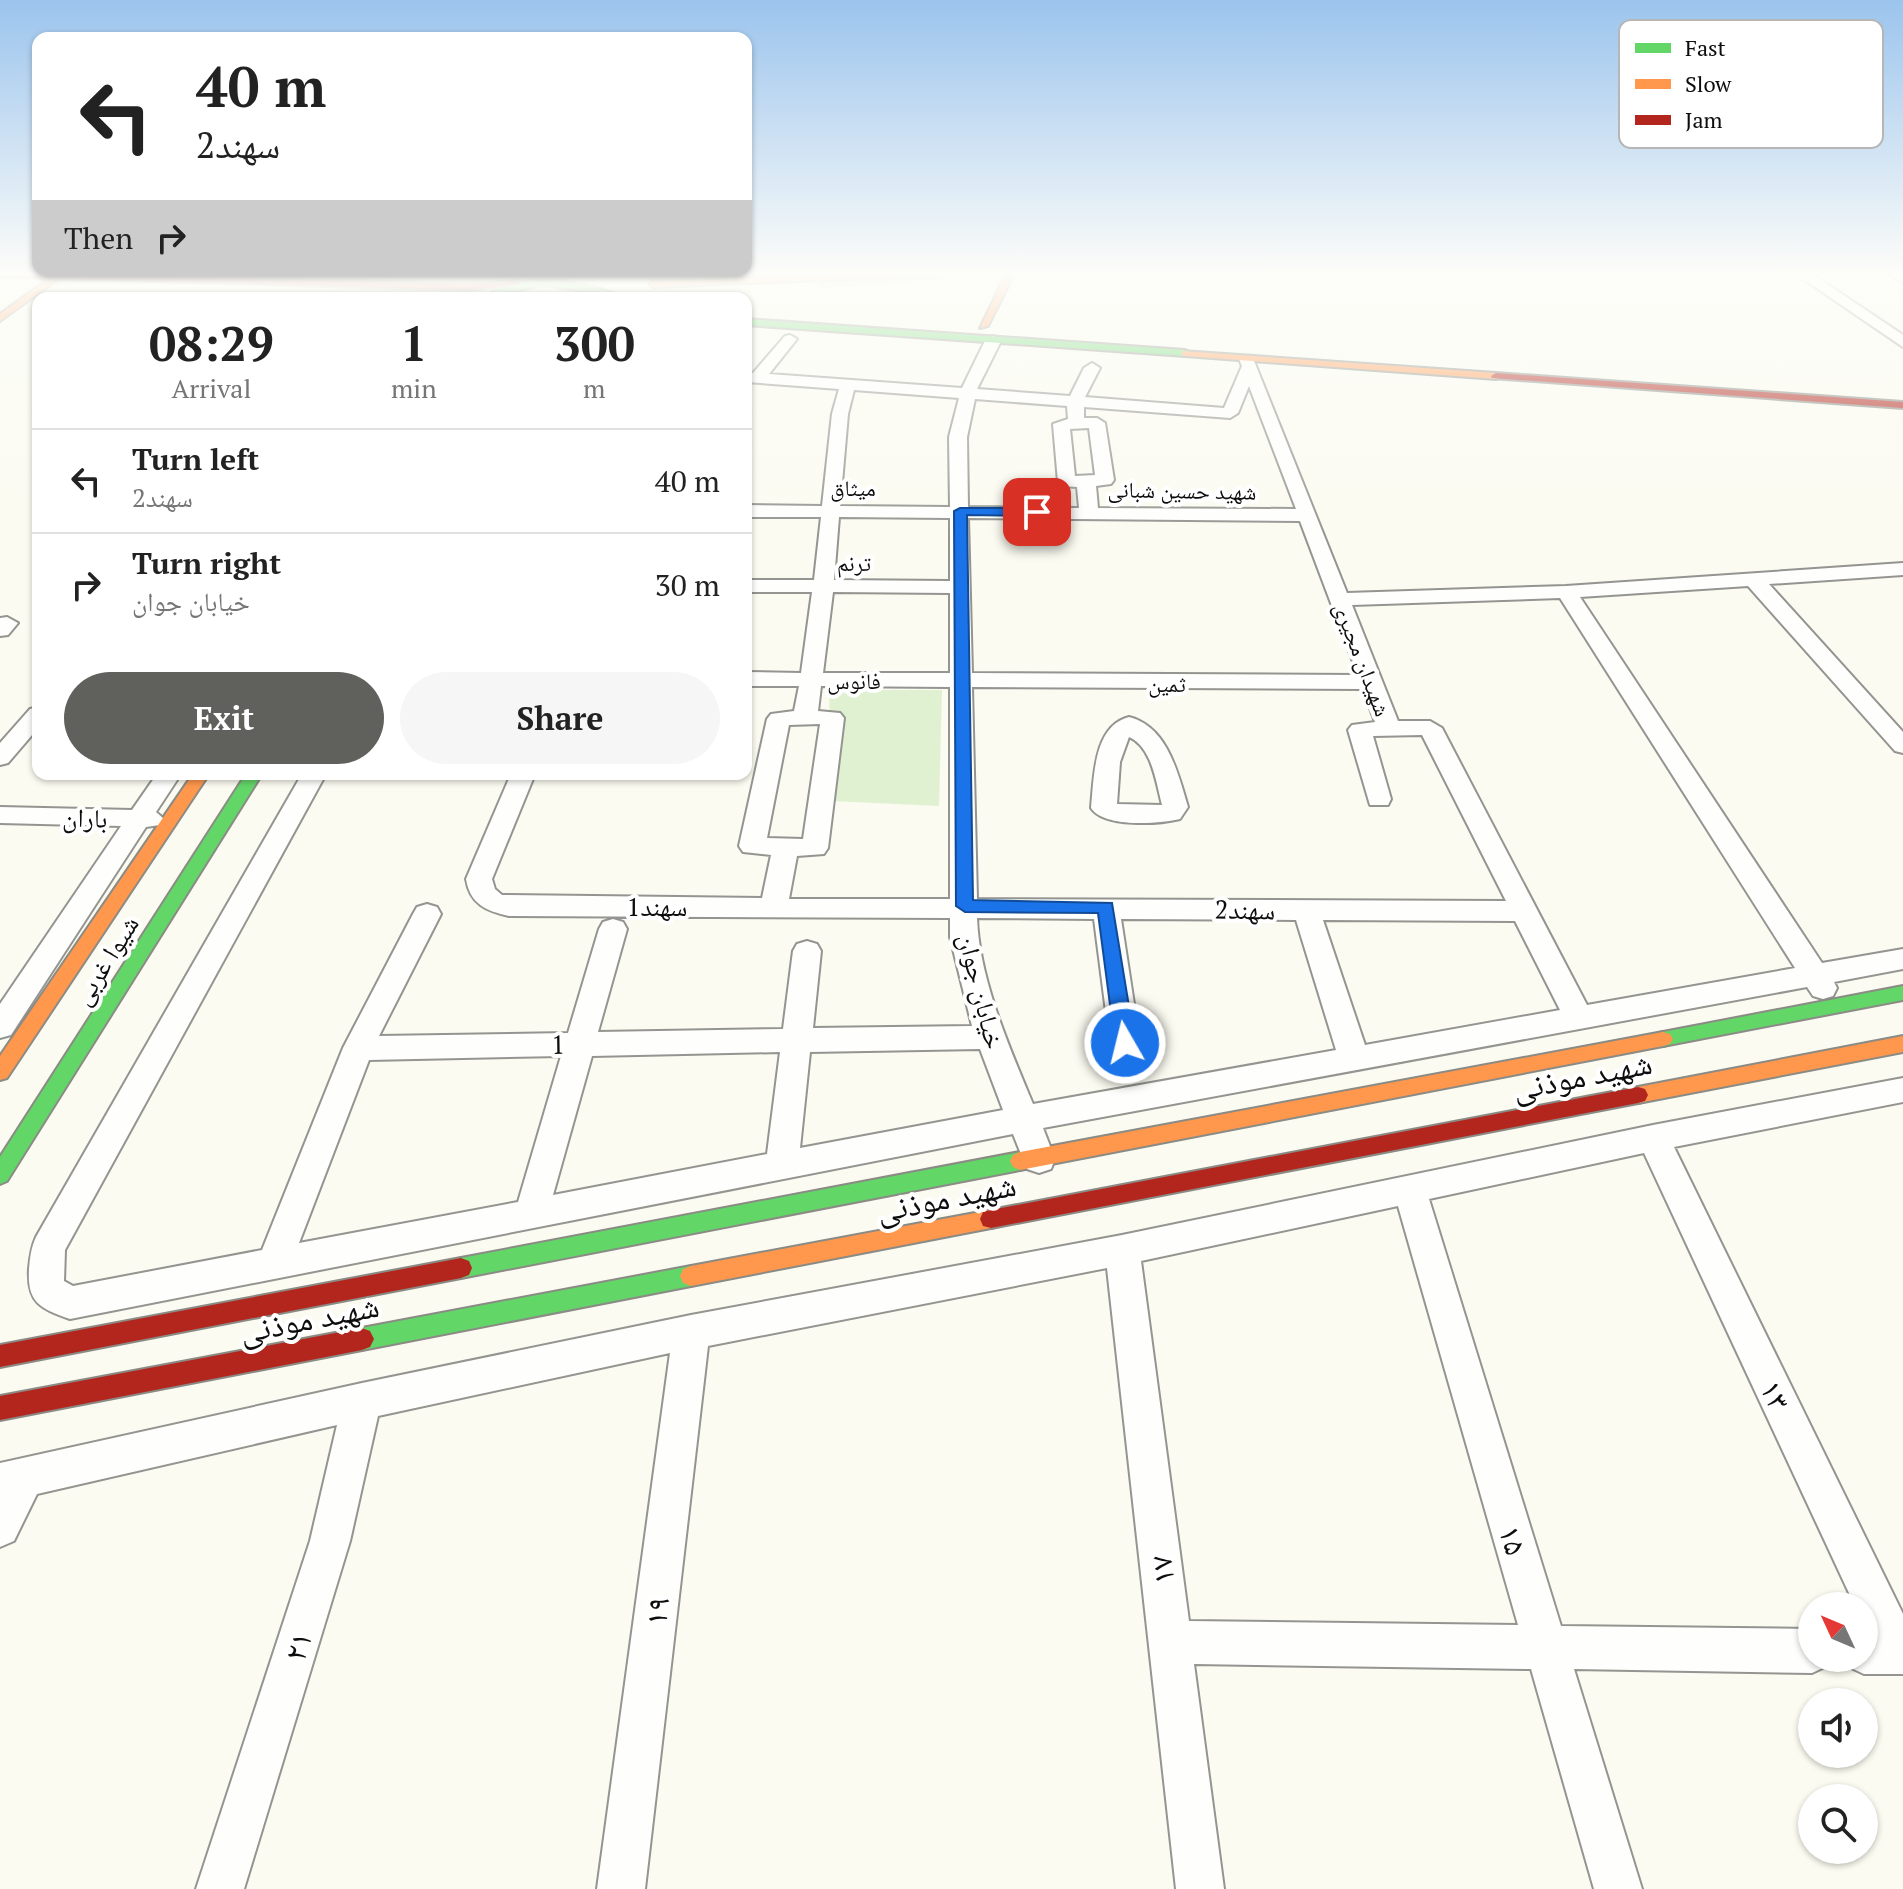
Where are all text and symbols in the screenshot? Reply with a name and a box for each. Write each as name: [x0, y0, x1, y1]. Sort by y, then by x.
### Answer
legend: [1619, 20, 1883, 148]
text: Fast: [1685, 33, 1726, 62]
text: 40 m: [196, 49, 326, 123]
icon: left: [64, 64, 168, 168]
text: Slow: [1685, 69, 1732, 98]
text: Jam: [1685, 105, 1723, 134]
text: 2سهند: [196, 121, 280, 168]
icon: right: [149, 216, 193, 260]
text: Then: [64, 218, 133, 258]
text: 08:29: [149, 311, 274, 375]
text: 1: [400, 311, 427, 375]
text: 300: [554, 311, 635, 375]
text: Arrival: [172, 371, 251, 405]
text: min: [391, 371, 437, 405]
text: m: [583, 371, 606, 405]
text: Turn left: [132, 439, 259, 479]
icon: left: [64, 459, 108, 503]
text: 40 m: [655, 461, 720, 501]
street label: میثاق: [830, 473, 876, 502]
street label: شهید حسین شبانی: [1107, 474, 1257, 506]
pin: [1003, 478, 1071, 546]
text: 2سهند: [132, 480, 193, 514]
icon: arrive: [1015, 490, 1059, 534]
text: Turn right: [132, 543, 281, 583]
street label: ترنم: [837, 548, 872, 578]
icon: right: [64, 563, 108, 607]
text: 30 m: [655, 565, 720, 605]
text: خیابان جوان: [132, 584, 250, 618]
street label: شهیدان مجیری: [1328, 598, 1398, 720]
street label: فانوس: [827, 666, 881, 695]
street label: ثمین: [1148, 669, 1186, 698]
button: Exit: [64, 672, 384, 764]
button: Share: [400, 672, 720, 764]
street label: باران: [62, 799, 108, 835]
street label: 1سهند: [627, 889, 687, 923]
street label: 2سهند: [1214, 891, 1276, 927]
street label: شیوا غربی: [64, 909, 146, 1011]
street label: خیابان جوان: [951, 930, 1013, 1052]
position arrow: [1083, 1001, 1167, 1085]
street label: 1: [551, 1027, 565, 1061]
street label: شهید موذنی: [1509, 1041, 1655, 1109]
street label: شهید موذنی: [873, 1163, 1019, 1231]
street label: شهید موذنی: [236, 1284, 382, 1352]
street label: ۱۳: [1751, 1373, 1801, 1417]
street label: ۱۵: [1490, 1520, 1538, 1560]
street label: ۱۷: [1138, 1553, 1184, 1587]
north arrow: [1798, 1592, 1878, 1672]
map controls: [1798, 1592, 1878, 1864]
street label: ۱۹: [633, 1594, 679, 1628]
street label: ۲۱: [273, 1626, 321, 1666]
button: sound: [1798, 1688, 1878, 1768]
button: search: [1798, 1784, 1878, 1864]

